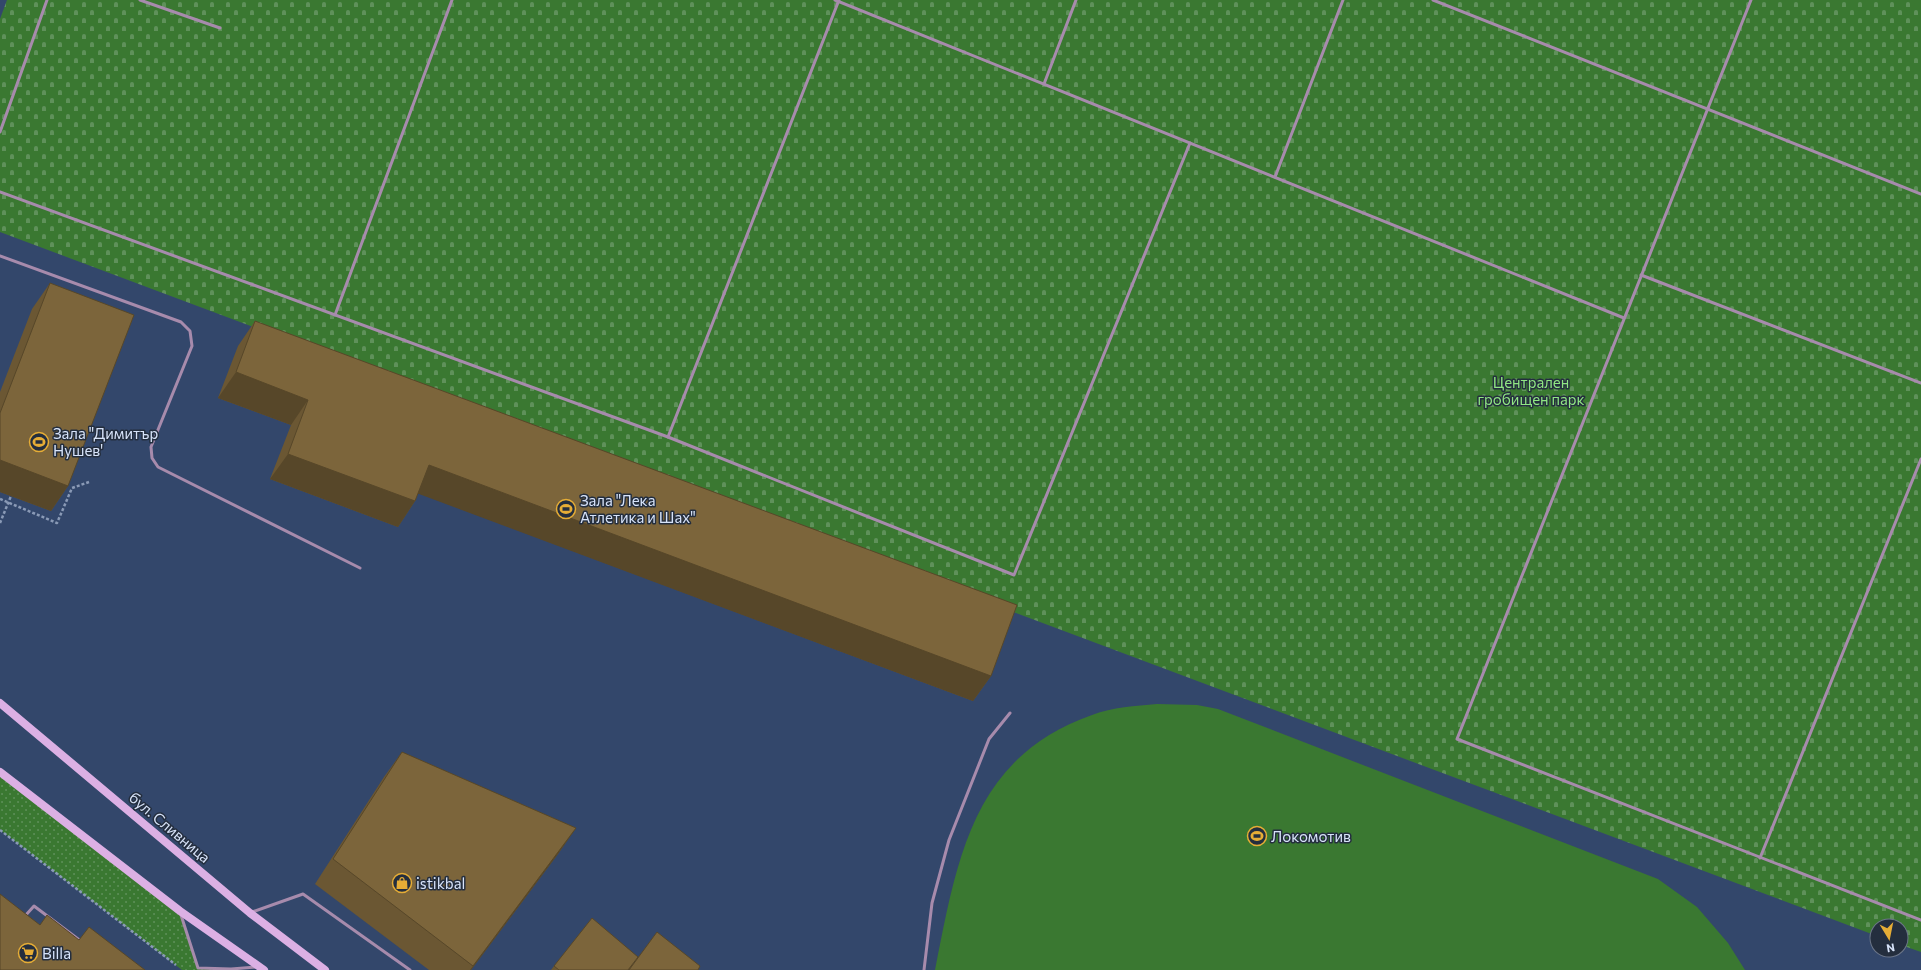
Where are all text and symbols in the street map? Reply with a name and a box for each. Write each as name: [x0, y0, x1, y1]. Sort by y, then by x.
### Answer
park label: Централен гробищен парк: [1477, 373, 1585, 408]
place label: Зала "Димитър Нушев': [53, 424, 158, 459]
sports icon: Зала "Димитър Нушев': [28, 431, 50, 453]
place label: Зала "Лека Атлетика и Шах": [580, 491, 696, 526]
sports icon: Зала "Лека Атлетика и Шах": [555, 498, 577, 520]
street label: бул. Сливница: [126, 788, 214, 866]
sports icon: Локомотив: [1246, 825, 1268, 847]
place label: Локомотив: [1271, 827, 1351, 845]
shop icon: istikbal: [391, 872, 413, 894]
place label: istikbal: [416, 874, 465, 892]
north arrow: [1869, 918, 1909, 958]
text: N: [1886, 941, 1896, 955]
supermarket icon: Billa: [17, 942, 39, 964]
place label: Billa: [42, 944, 71, 962]

